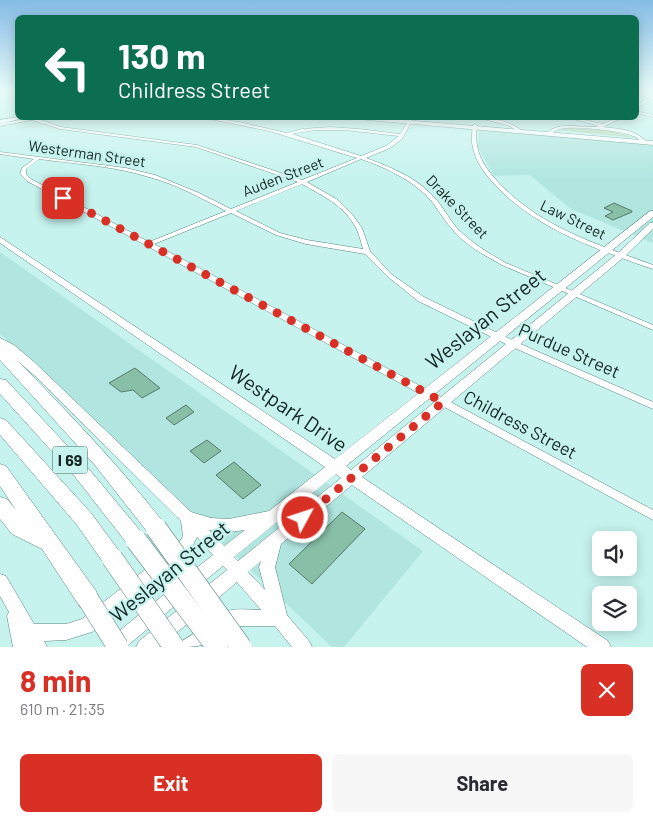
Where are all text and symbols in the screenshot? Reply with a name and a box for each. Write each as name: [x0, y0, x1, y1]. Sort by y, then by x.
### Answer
text: 130 m: [118, 34, 205, 76]
icon: left: [35, 35, 100, 100]
text: Childress Street: [118, 76, 271, 102]
street label: Westerman Street: [27, 136, 147, 170]
street label: Auden Street: [240, 152, 326, 200]
street label: Drake Street: [423, 171, 493, 242]
pin: [42, 177, 84, 219]
icon: arrive: [49, 184, 77, 212]
street label: Law Street: [538, 195, 609, 243]
street label: Weslayan Street: [420, 262, 550, 374]
street label: Purdue Street: [515, 318, 623, 382]
street label: Westpark Drive: [225, 359, 353, 457]
street label: Childress Street: [460, 385, 581, 463]
road number: I 69: [52, 446, 88, 474]
position arrow: [276, 491, 328, 543]
street label: Weslayan Street: [104, 515, 234, 627]
map controls: [592, 531, 637, 631]
button: sound: [592, 531, 637, 576]
button: layers: [592, 586, 637, 631]
text: 8 min: [20, 662, 91, 698]
button: close: [581, 664, 633, 716]
text: 610 m · 21:35: [20, 699, 105, 718]
button: Exit: [20, 754, 322, 812]
button: Share: [332, 754, 633, 812]

